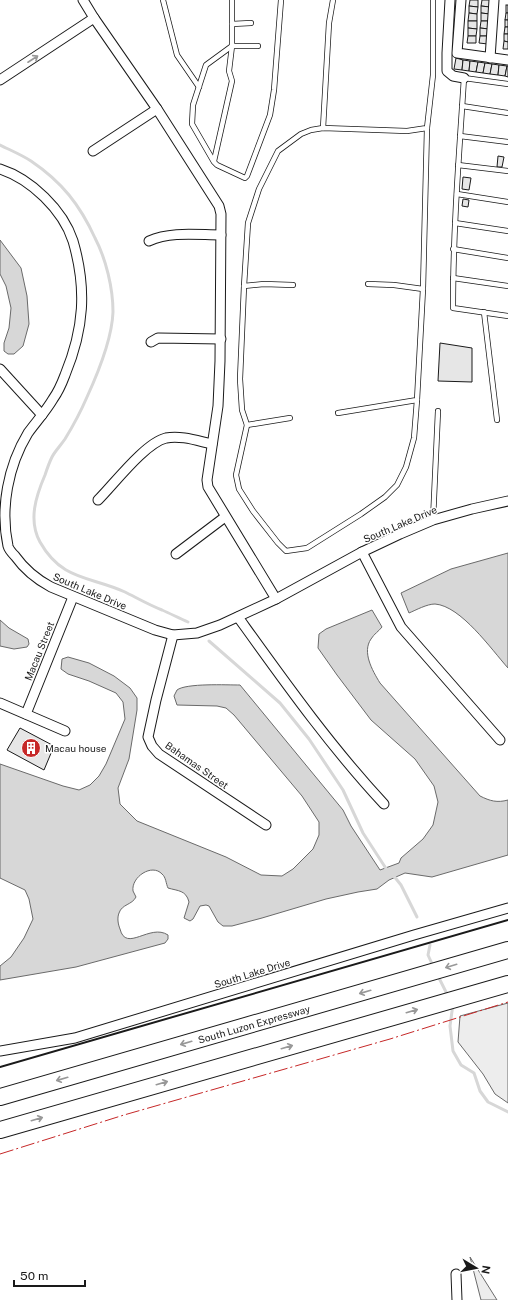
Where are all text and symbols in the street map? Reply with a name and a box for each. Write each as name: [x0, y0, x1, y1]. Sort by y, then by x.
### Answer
one-way arrow: [27, 54, 38, 63]
street label: South Lake Drive: [361, 503, 439, 545]
street label: South Lake Drive: [51, 570, 129, 612]
street label: Macau Street: [22, 620, 56, 682]
building icon: Macau house: [20, 737, 42, 759]
street label: Bahamas Street: [163, 739, 231, 791]
place label: Macau house: [45, 742, 107, 754]
street label: South Lake Drive: [213, 956, 292, 990]
one-way arrow: [445, 963, 458, 970]
one-way arrow: [359, 989, 372, 996]
street label: South Luzon Expressway: [197, 1002, 312, 1046]
one-way arrow: [405, 1007, 418, 1014]
one-way arrow: [180, 1040, 193, 1047]
one-way arrow: [280, 1043, 293, 1050]
one-way arrow: [55, 1076, 68, 1084]
one-way arrow: [156, 1079, 169, 1086]
one-way arrow: [31, 1115, 44, 1122]
north arrow: [456, 1248, 496, 1288]
scale bar: [14, 1262, 85, 1288]
text: N: [479, 1264, 493, 1275]
text: 50 m: [20, 1269, 48, 1283]

